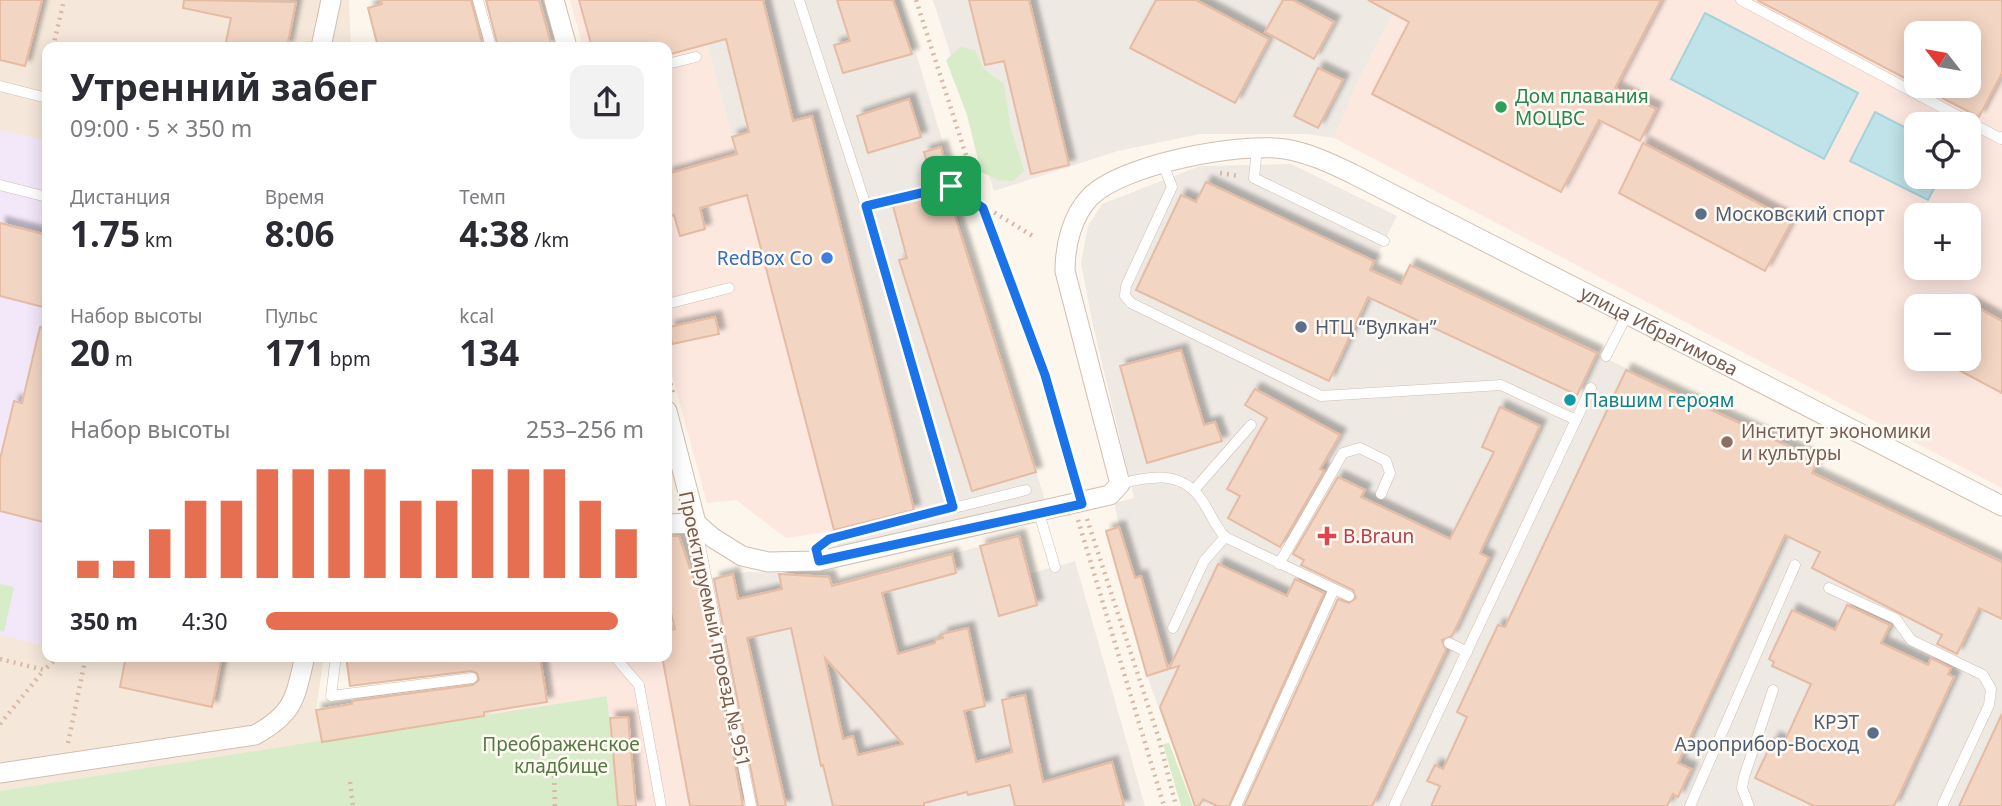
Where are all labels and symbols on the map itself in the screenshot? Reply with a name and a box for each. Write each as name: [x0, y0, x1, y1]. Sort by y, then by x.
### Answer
north arrow: [1904, 21, 1981, 98]
place label: Дом плавания МОЦВС: [1515, 83, 1649, 131]
marker: Дом плавания МОЦВС: [1493, 99, 1509, 115]
pin: [921, 156, 981, 216]
place label: Московский спорт: [1715, 201, 1885, 227]
marker: Московский спорт: [1693, 206, 1709, 222]
place label: RedBox Co: [717, 245, 813, 271]
marker: RedBox Co: [819, 250, 835, 266]
street label: улица Ибрагимова: [1576, 279, 1743, 382]
place label: НТЦ “Вулкан”: [1315, 314, 1437, 340]
marker: НТЦ “Вулкан”: [1293, 319, 1309, 335]
place label: Павшим героям: [1584, 387, 1734, 413]
marker: Павшим героям: [1562, 392, 1578, 408]
place label: Институт экономики и культуры: [1741, 418, 1931, 466]
marker: Институт экономики и культуры: [1719, 434, 1735, 450]
street label: Проектируемый проезд № 951: [673, 488, 757, 770]
place label: B.Braun: [1343, 523, 1414, 549]
marker: B.Braun: [1317, 526, 1337, 546]
place label: КРЭТ Аэроприбор-Восход: [1675, 709, 1859, 757]
marker: КРЭТ Аэроприбор-Восход: [1865, 725, 1881, 741]
park label: Преображенское кладбище: [482, 731, 640, 779]

